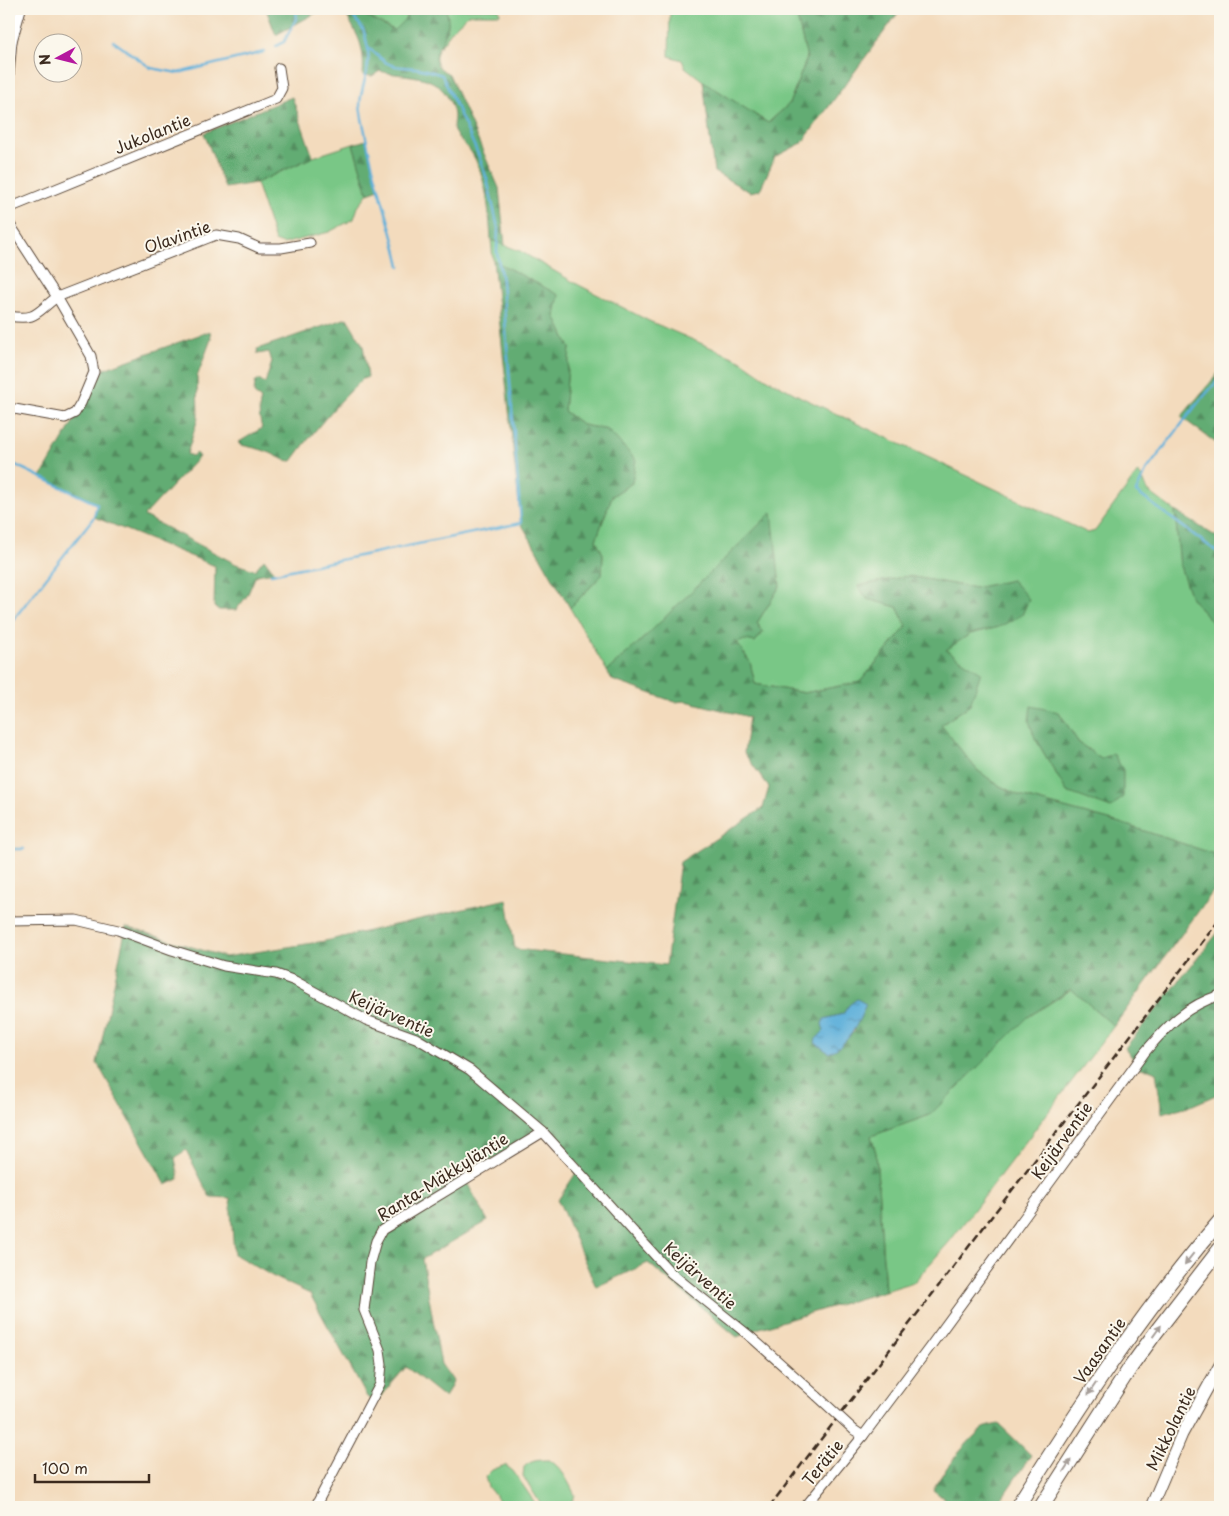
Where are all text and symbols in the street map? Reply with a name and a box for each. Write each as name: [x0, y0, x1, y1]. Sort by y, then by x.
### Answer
north arrow: [32, 32, 82, 82]
text: N: [34, 53, 56, 66]
street label: Jukolantie: [110, 107, 194, 159]
street label: Olavintie: [141, 213, 213, 259]
street label: Keijärventie: [346, 984, 438, 1042]
street label: Keijärventie: [1025, 1096, 1097, 1184]
street label: Ranta-Mäkkyläntie: [372, 1126, 512, 1226]
street label: Keijärventie: [659, 1236, 743, 1314]
one-way arrow: [1183, 1252, 1194, 1265]
street label: Vaasantie: [1067, 1312, 1131, 1388]
one-way arrow: [1151, 1325, 1162, 1338]
street label: Mikkolantie: [1139, 1382, 1201, 1474]
one-way arrow: [1087, 1383, 1097, 1396]
street label: Terätie: [796, 1434, 848, 1490]
scale bar: [35, 1451, 149, 1483]
text: 100 m: [42, 1456, 88, 1479]
one-way arrow: [1062, 1460, 1072, 1473]

